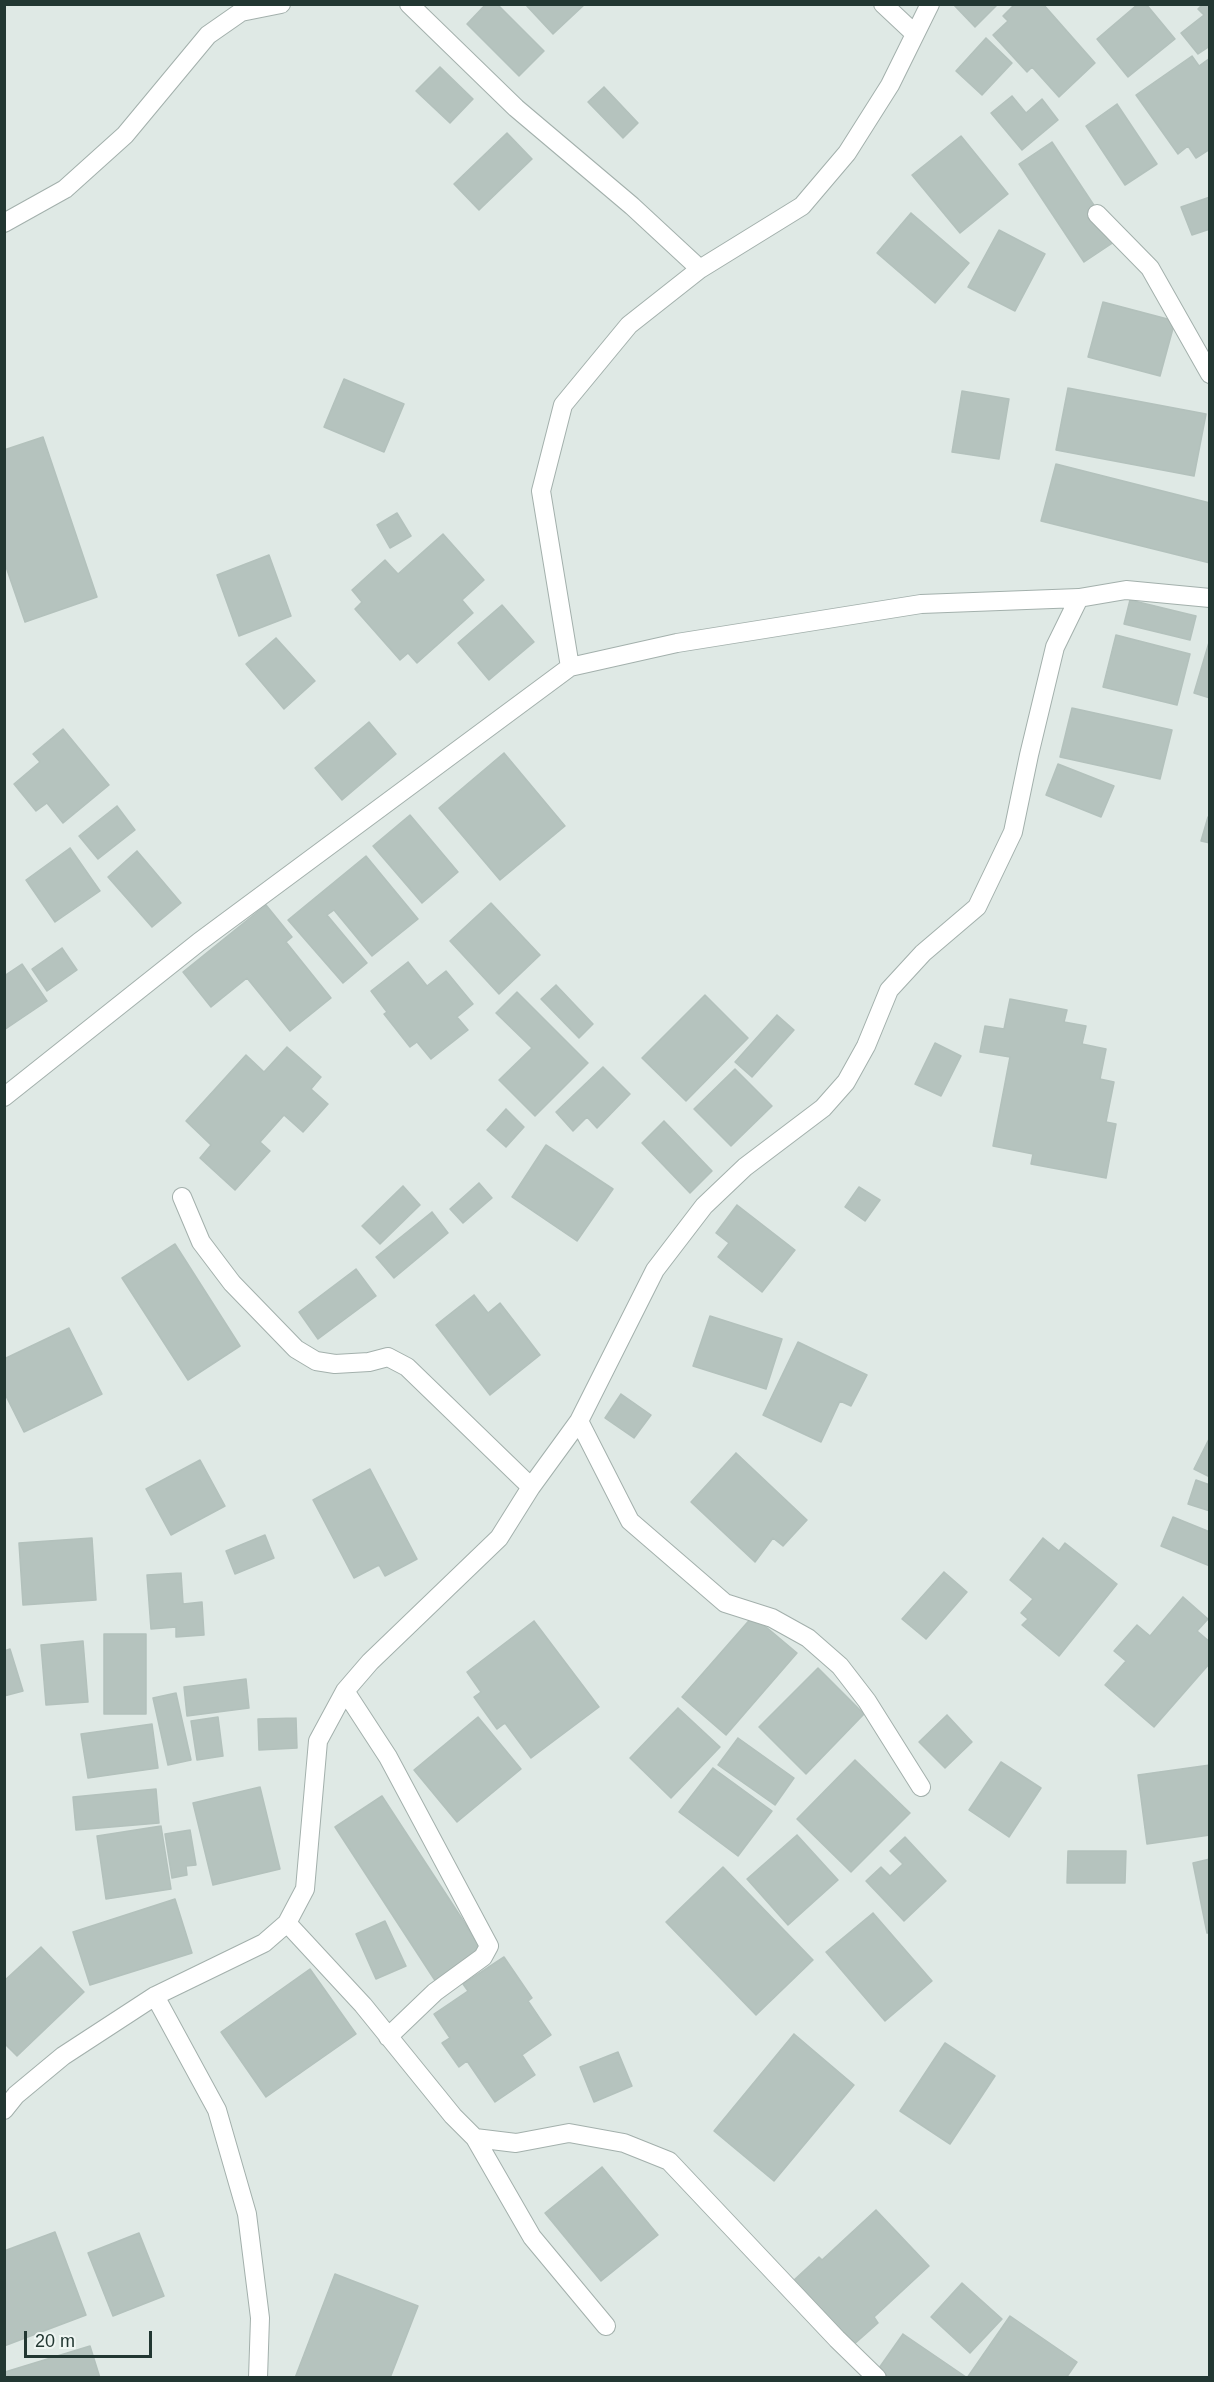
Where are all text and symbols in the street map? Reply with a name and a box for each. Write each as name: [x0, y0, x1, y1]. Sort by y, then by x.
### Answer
scale bar: [27, 2319, 154, 2357]
text: 20 m: [35, 2331, 75, 2351]

